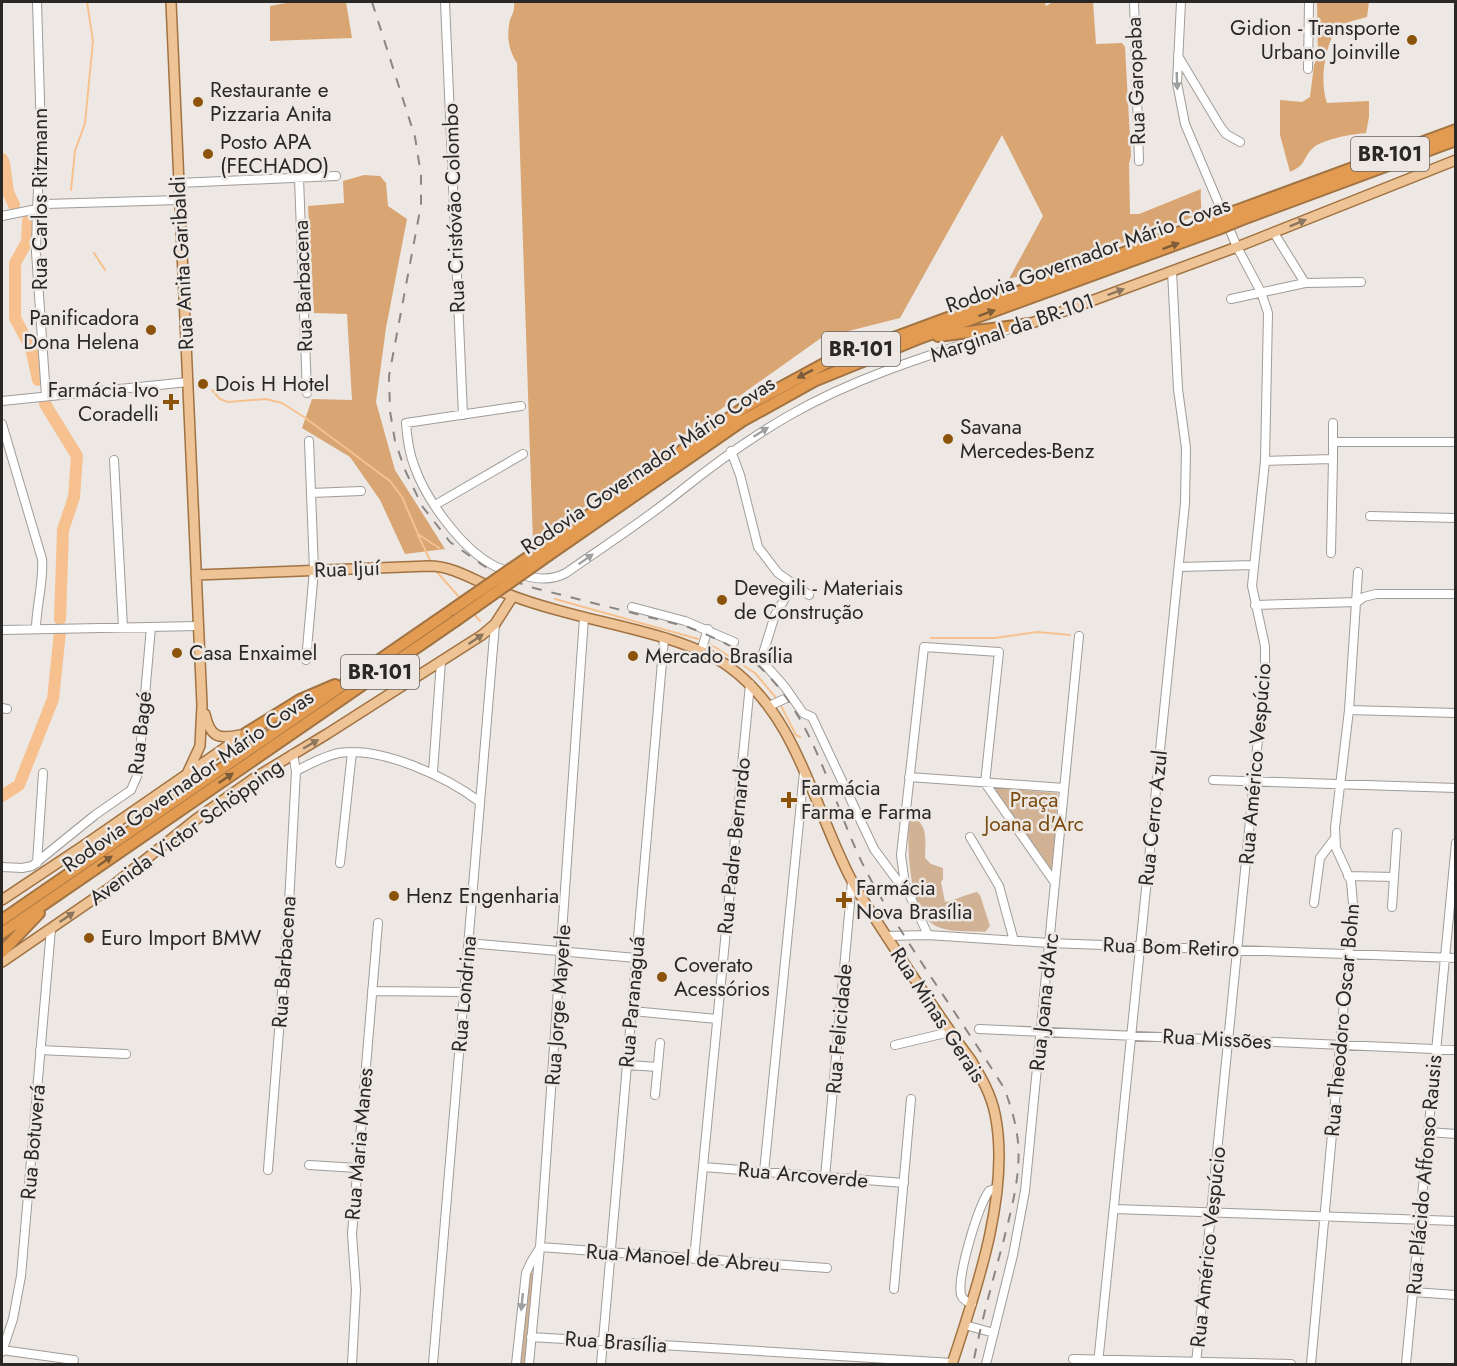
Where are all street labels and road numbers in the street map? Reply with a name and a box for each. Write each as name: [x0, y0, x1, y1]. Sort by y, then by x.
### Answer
street label: Rua Garopaba: [1119, 16, 1153, 146]
street label: Rua Cristóvão Colombo: [435, 103, 473, 313]
street label: Rua Carlos Ritzmann: [25, 108, 55, 290]
road number: BR-101: [1351, 137, 1429, 171]
street label: Rua Anita Garibaldi: [162, 175, 202, 351]
street label: Rodovia Governador Mário Covas: [942, 189, 1234, 321]
street label: Rua Barbacena: [286, 219, 320, 353]
street label: Marginal da BR-101: [926, 286, 1098, 370]
road number: BR-101: [822, 332, 900, 366]
street label: Rodovia Governador Mário Covas: [515, 368, 781, 562]
street label: Rua Ijuí: [313, 553, 382, 585]
road number: BR-101: [341, 655, 419, 689]
street label: Rua Américo Vespúcio: [1231, 662, 1279, 866]
street label: Rodovia Governador Mário Covas: [56, 682, 320, 880]
street label: Rua Bagé: [121, 690, 159, 776]
street label: Rua Cerro Azul: [1131, 749, 1175, 887]
street label: Avenida Victor Schöpping: [83, 751, 289, 913]
street label: Rua Padre Bernardo: [710, 756, 758, 936]
street label: Rua Barbacena: [264, 895, 304, 1029]
street label: Rua Theodoro Oscar Bohn: [1317, 902, 1367, 1138]
street label: Rua Jorge Mayerle: [537, 923, 579, 1086]
street label: Rua Bom Retiro: [1102, 930, 1240, 964]
street label: Rua Joana d'Arc: [1022, 931, 1066, 1073]
street label: Rua Londrina: [444, 934, 484, 1054]
street label: Rua Paranaguá: [611, 935, 653, 1069]
street label: Rua Minas Gerais: [883, 941, 993, 1089]
street label: Rua Felicidade: [818, 963, 860, 1095]
street label: Rua Missões: [1162, 1021, 1272, 1057]
street label: Rua Plácido Affonso Rausis: [1399, 1054, 1449, 1296]
street label: Rua Maria Manes: [337, 1067, 381, 1221]
street label: Rua Botuverá: [13, 1083, 53, 1201]
street label: Rua Américo Vespúcio: [1183, 1145, 1233, 1349]
street label: Rua Arcoverde: [737, 1154, 870, 1196]
street label: Rua Manoel de Abreu: [585, 1236, 781, 1280]
street label: Rua Brasília: [564, 1323, 668, 1361]

